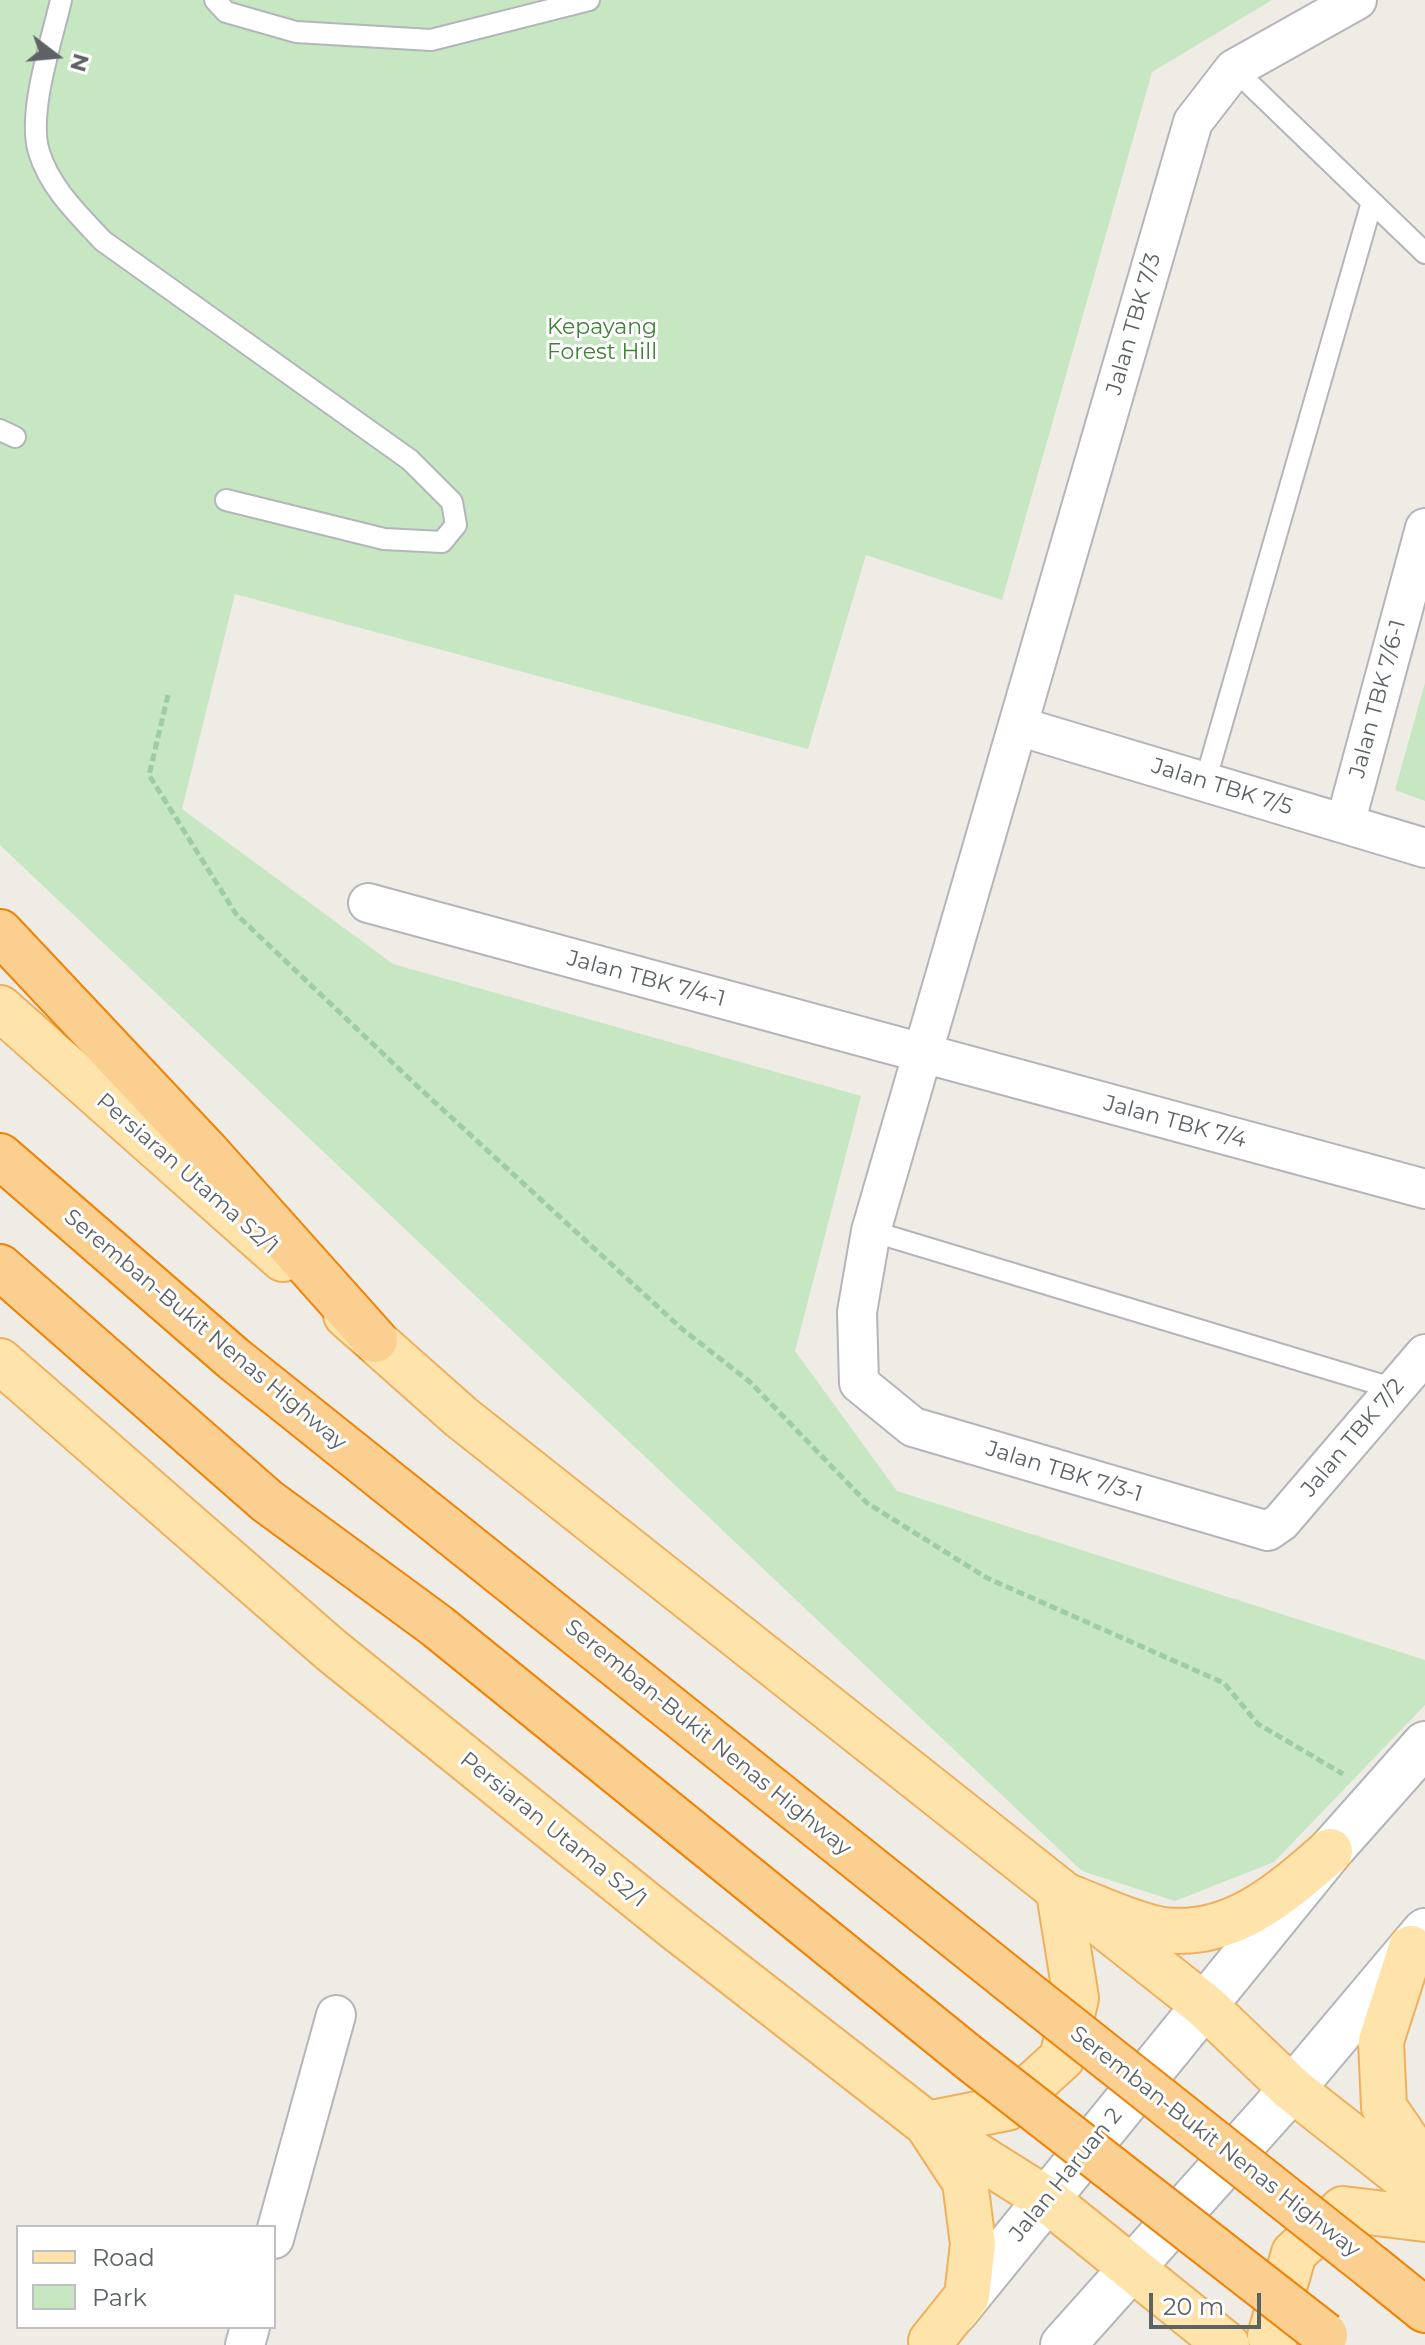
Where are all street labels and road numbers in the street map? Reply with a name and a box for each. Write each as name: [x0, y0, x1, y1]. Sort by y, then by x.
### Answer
street label: Jalan TBK 7/3: [1101, 250, 1167, 398]
street label: Jalan TBK 7/6-1: [1344, 617, 1412, 781]
street label: Jalan TBK 7/5: [1148, 753, 1296, 821]
street label: Jalan TBK 7/4-1: [564, 945, 728, 1013]
street label: Persiaran Utama S2/1: [91, 1088, 283, 1260]
street label: Jalan TBK 7/4: [1101, 1090, 1249, 1154]
street label: Seremban-Bukit Nenas Highway: [58, 1204, 352, 1456]
street label: Jalan TBK 7/2: [1296, 1374, 1410, 1502]
street label: Jalan TBK 7/3-1: [983, 1436, 1145, 1508]
street label: Seremban-Bukit Nenas Highway: [560, 1614, 856, 1862]
street label: Persiaran Utama S2/1: [455, 1747, 651, 1913]
street label: Seremban-Bukit Nenas Highway: [1065, 2021, 1365, 2263]
street label: Jalan Haruan 2: [1004, 2103, 1128, 2247]

